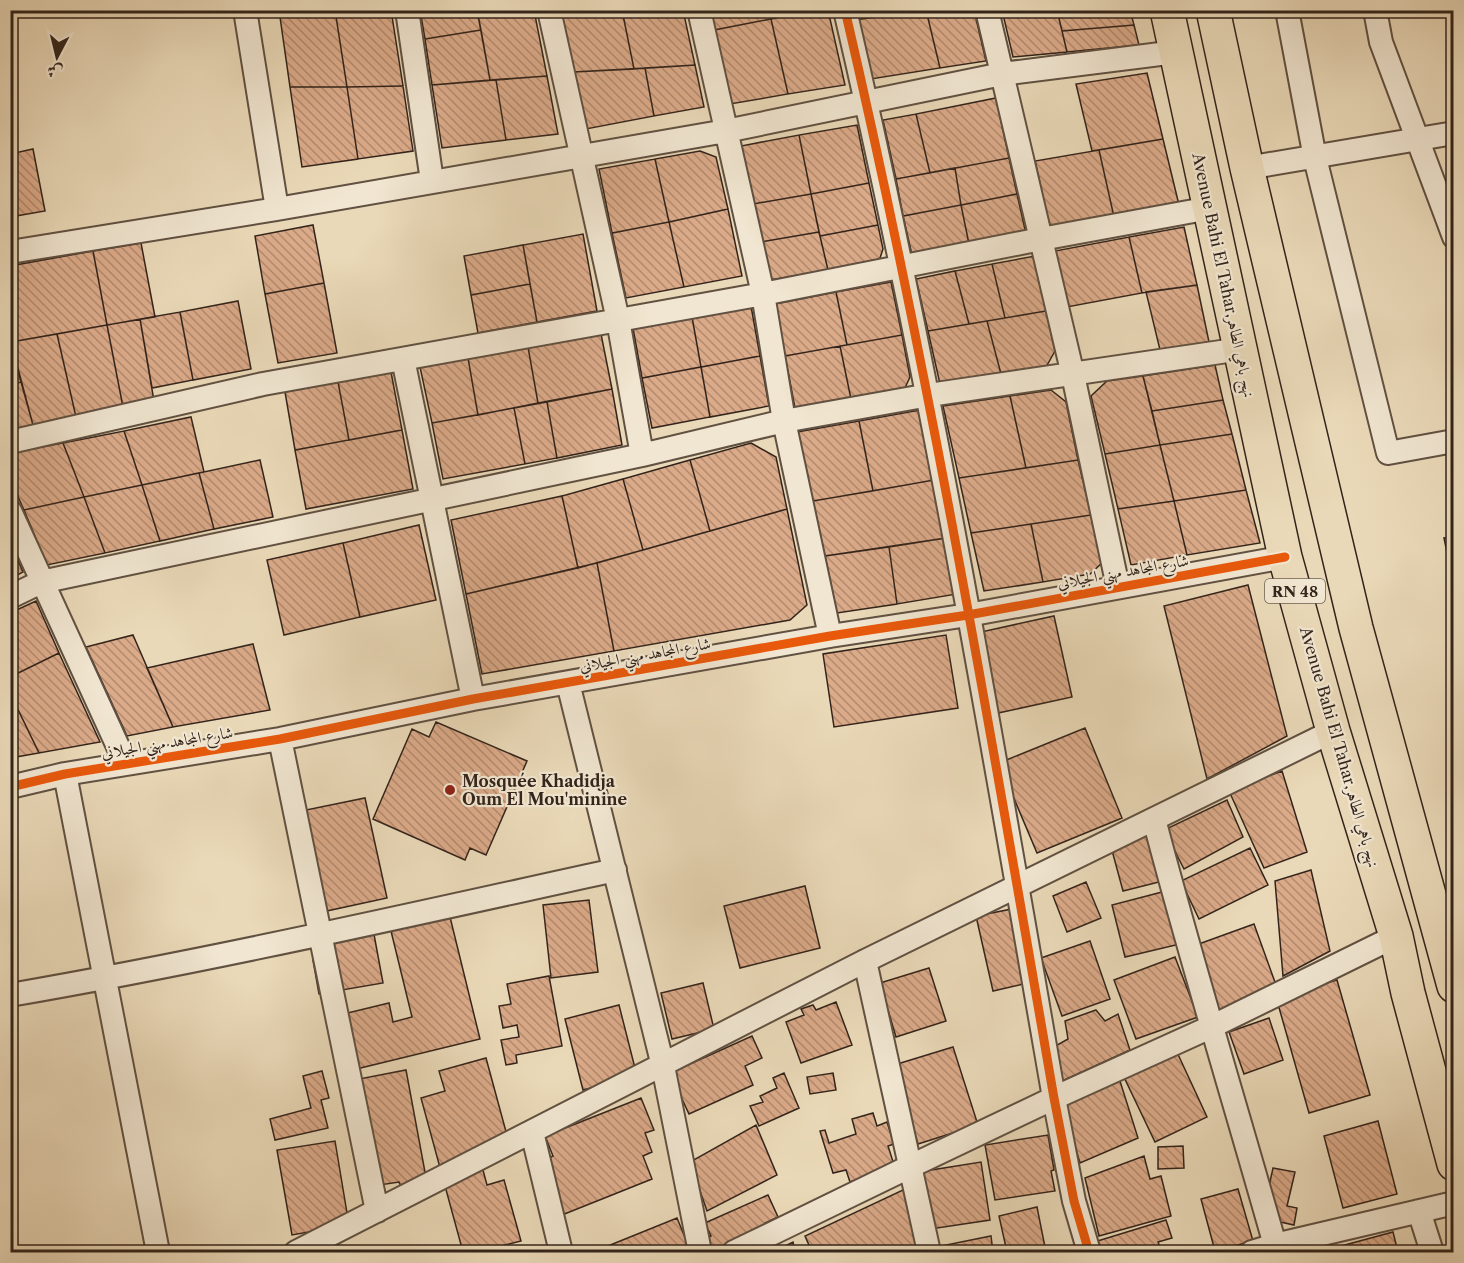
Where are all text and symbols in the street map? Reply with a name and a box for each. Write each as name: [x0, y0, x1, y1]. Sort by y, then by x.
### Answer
north arrow: [27, 27, 87, 87]
text: ش: [46, 61, 64, 83]
street label: Avenue Bahi El Tahar,نهج باهي الطاهر: [1183, 150, 1260, 400]
street label: شارع المجاهد مهني الجيلاني: [1056, 550, 1191, 598]
road number: RN 48: [1265, 579, 1325, 603]
street label: Avenue Bahi El Tahar,نهج باهي الطاهر: [1291, 623, 1384, 871]
street label: شارع المجاهد مهني الجيلاني: [578, 633, 713, 681]
street label: شارع المجاهد مهني الجيلاني: [100, 722, 235, 768]
place label: Mosquée Khadidja Oum El Mou'minine: [462, 771, 628, 809]
marker: Mosquée Khadidja Oum El Mou'minine: [443, 783, 457, 797]

